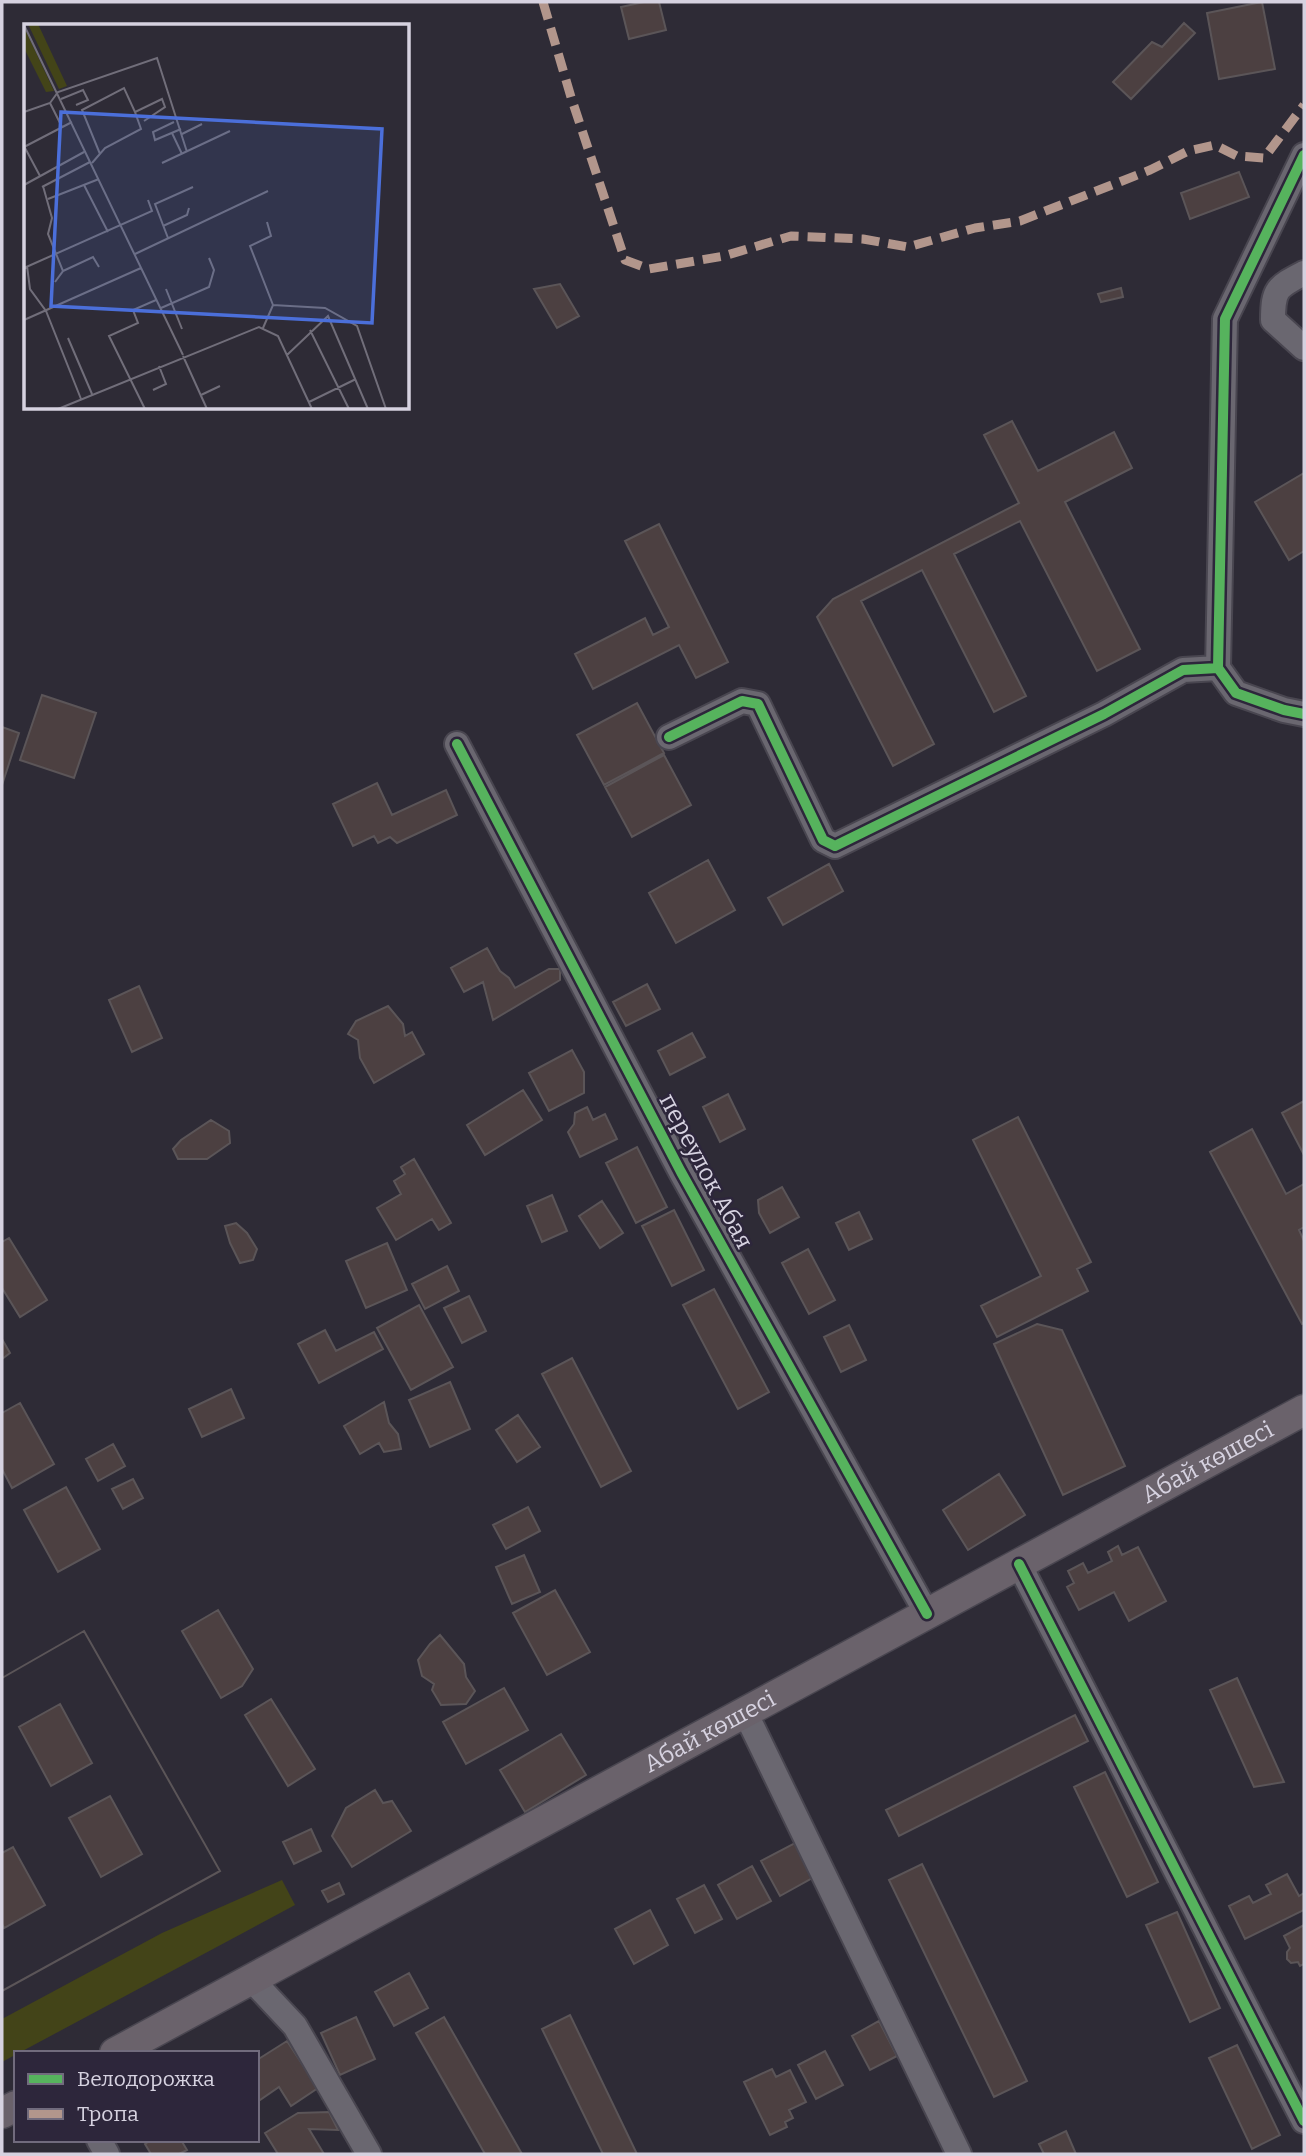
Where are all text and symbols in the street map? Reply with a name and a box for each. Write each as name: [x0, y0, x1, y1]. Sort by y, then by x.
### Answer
inset map: [24, 24, 410, 410]
street label: переулок Абая: [653, 1089, 759, 1253]
street label: Абай көшесі: [1137, 1415, 1278, 1509]
street label: Абай көшесі: [639, 1685, 780, 1778]
legend: [14, 2051, 259, 2142]
text: Велодорожка: [77, 2066, 215, 2092]
text: Тропа: [77, 2101, 139, 2127]

